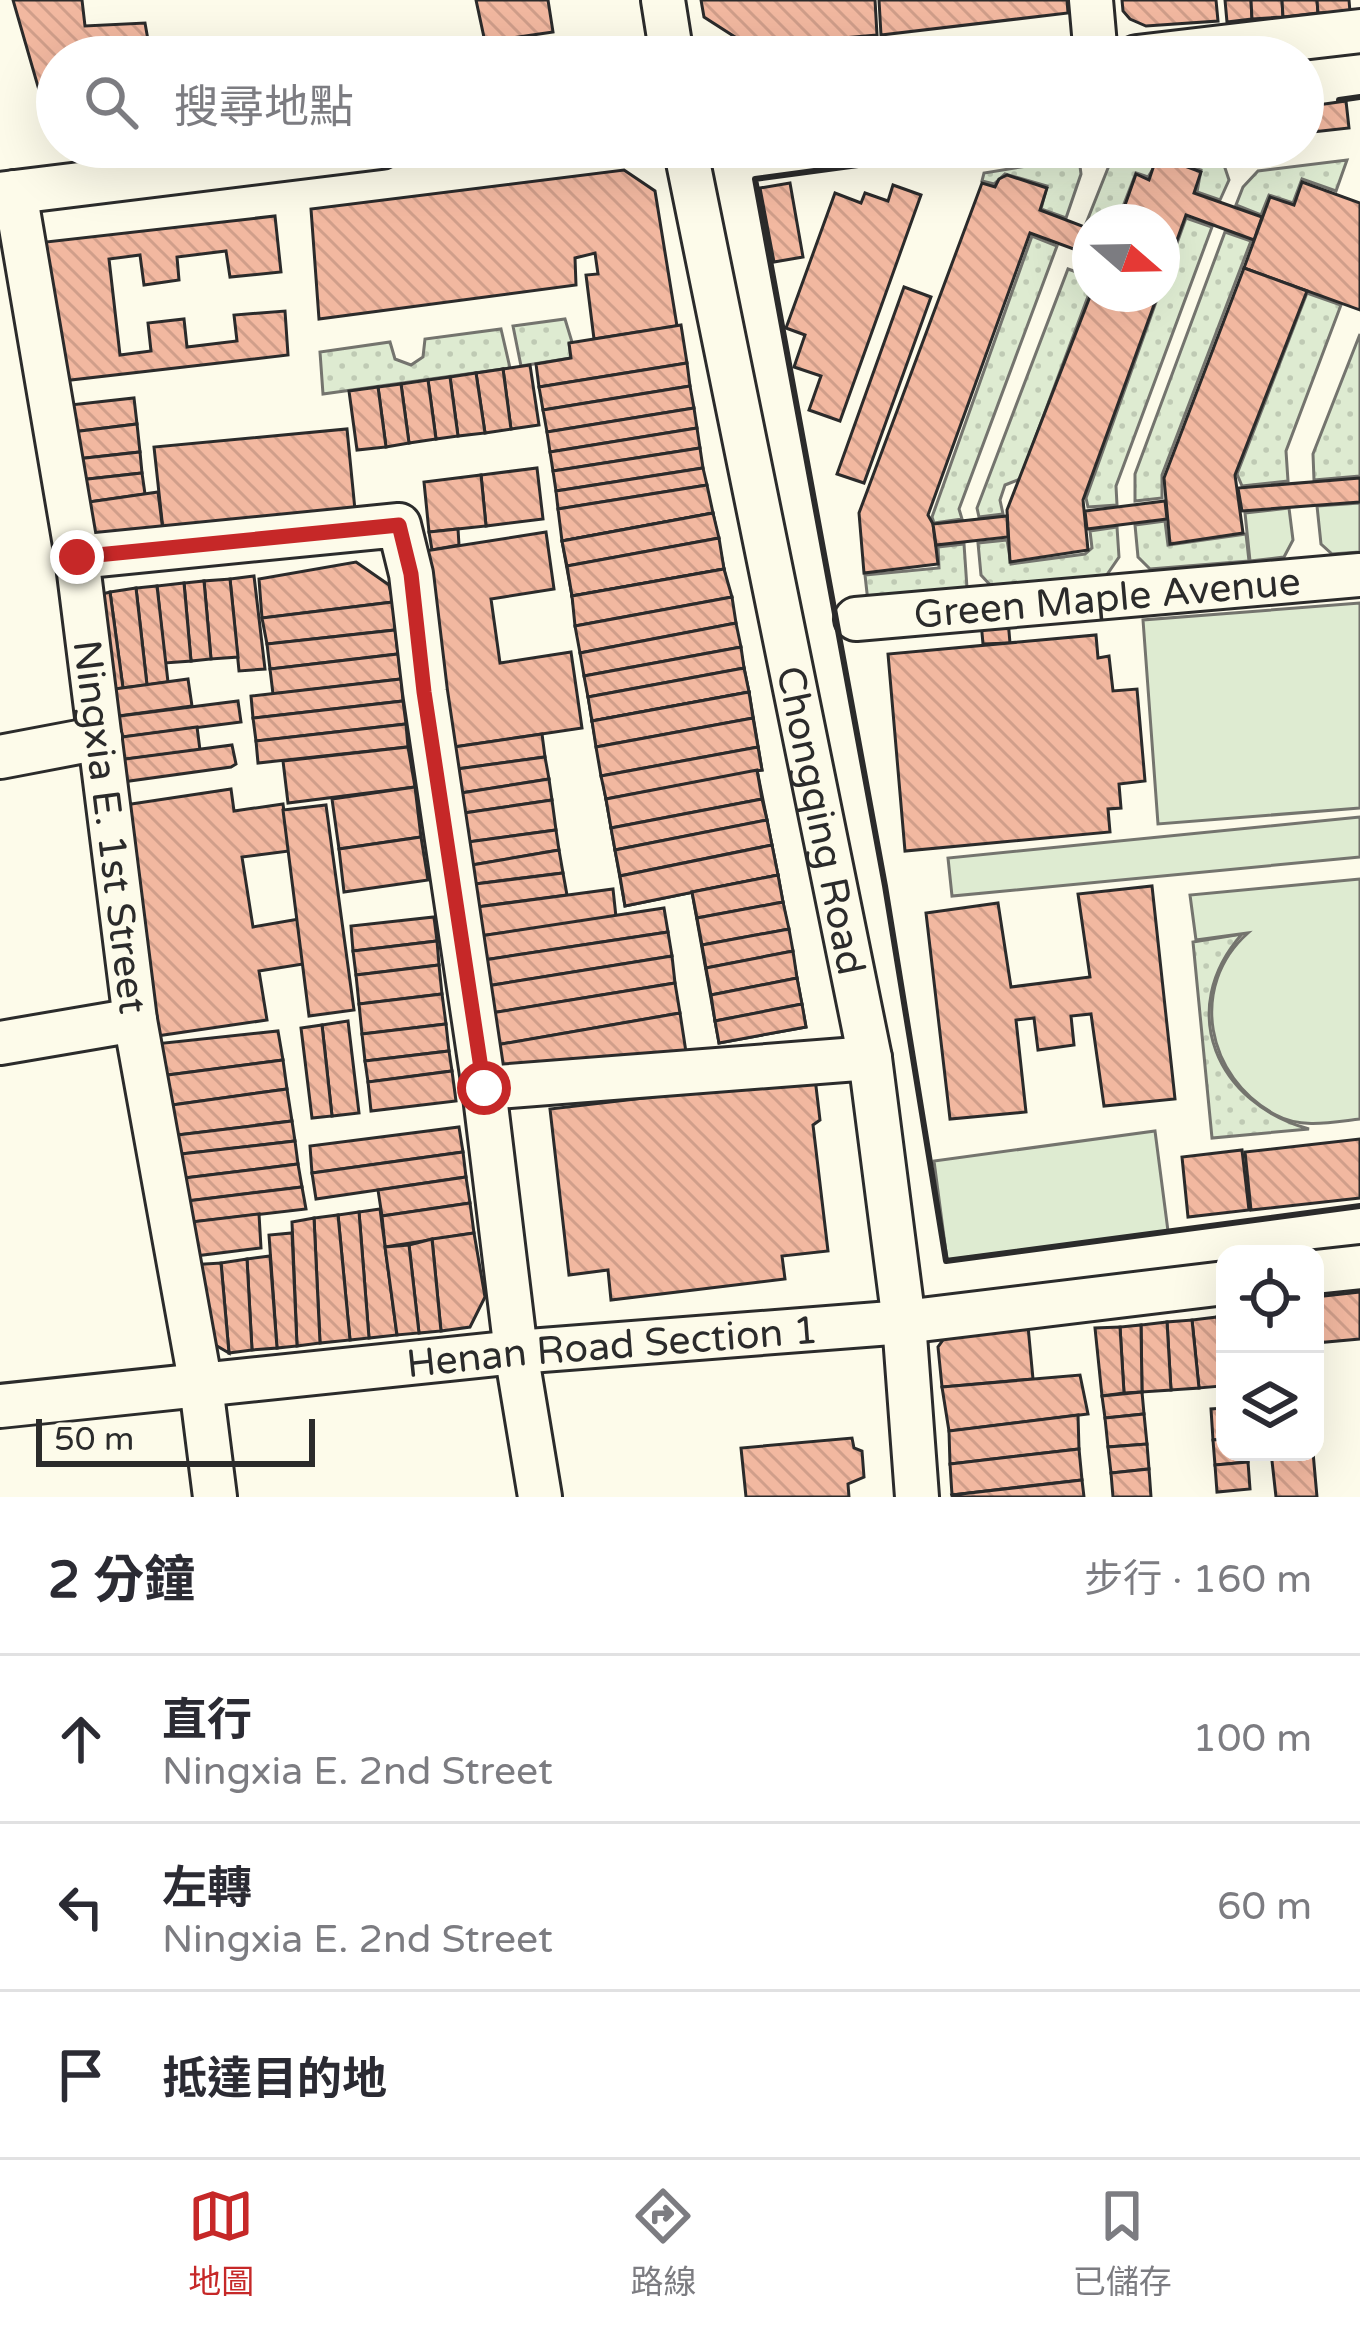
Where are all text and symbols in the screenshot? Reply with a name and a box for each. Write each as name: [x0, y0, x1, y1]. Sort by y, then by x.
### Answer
search box: [36, 36, 1324, 168]
icon: search: [78, 69, 144, 135]
text: 搜尋地點: [174, 81, 354, 135]
north arrow: [1072, 204, 1180, 312]
route end: [50, 530, 104, 584]
street label: Green Maple Avenue: [912, 558, 1302, 639]
street label: Ningxia E. 1st Street: [63, 637, 156, 1017]
street label: Chongqing Road: [766, 662, 875, 979]
route start: [457, 1061, 511, 1115]
map controls: [1216, 1245, 1324, 1461]
button: locate: [1216, 1245, 1324, 1353]
street label: Henan Road Section 1: [404, 1307, 819, 1388]
button: layers: [1216, 1353, 1324, 1461]
scale bar: [36, 1413, 315, 1466]
text: 50 m: [54, 1420, 134, 1459]
text: 2 分鐘: [48, 1550, 195, 1612]
text: 步行 · 160 m: [1084, 1556, 1312, 1603]
text: 直行: [162, 1694, 252, 1748]
icon: ahead: [48, 1706, 114, 1772]
text: 100 m: [1193, 1715, 1312, 1762]
text: Ningxia E. 2nd Street: [162, 1748, 553, 1795]
text: 左轉: [162, 1862, 252, 1916]
icon: left: [48, 1874, 114, 1940]
text: 60 m: [1217, 1883, 1312, 1930]
text: Ningxia E. 2nd Street: [162, 1916, 553, 1963]
icon: arrive: [48, 2042, 114, 2108]
text: 抵達目的地: [162, 2053, 387, 2107]
tab: 地圖: [188, 2183, 254, 2303]
tab: 路線: [630, 2183, 696, 2303]
tab: 已儲存: [1073, 2183, 1172, 2303]

